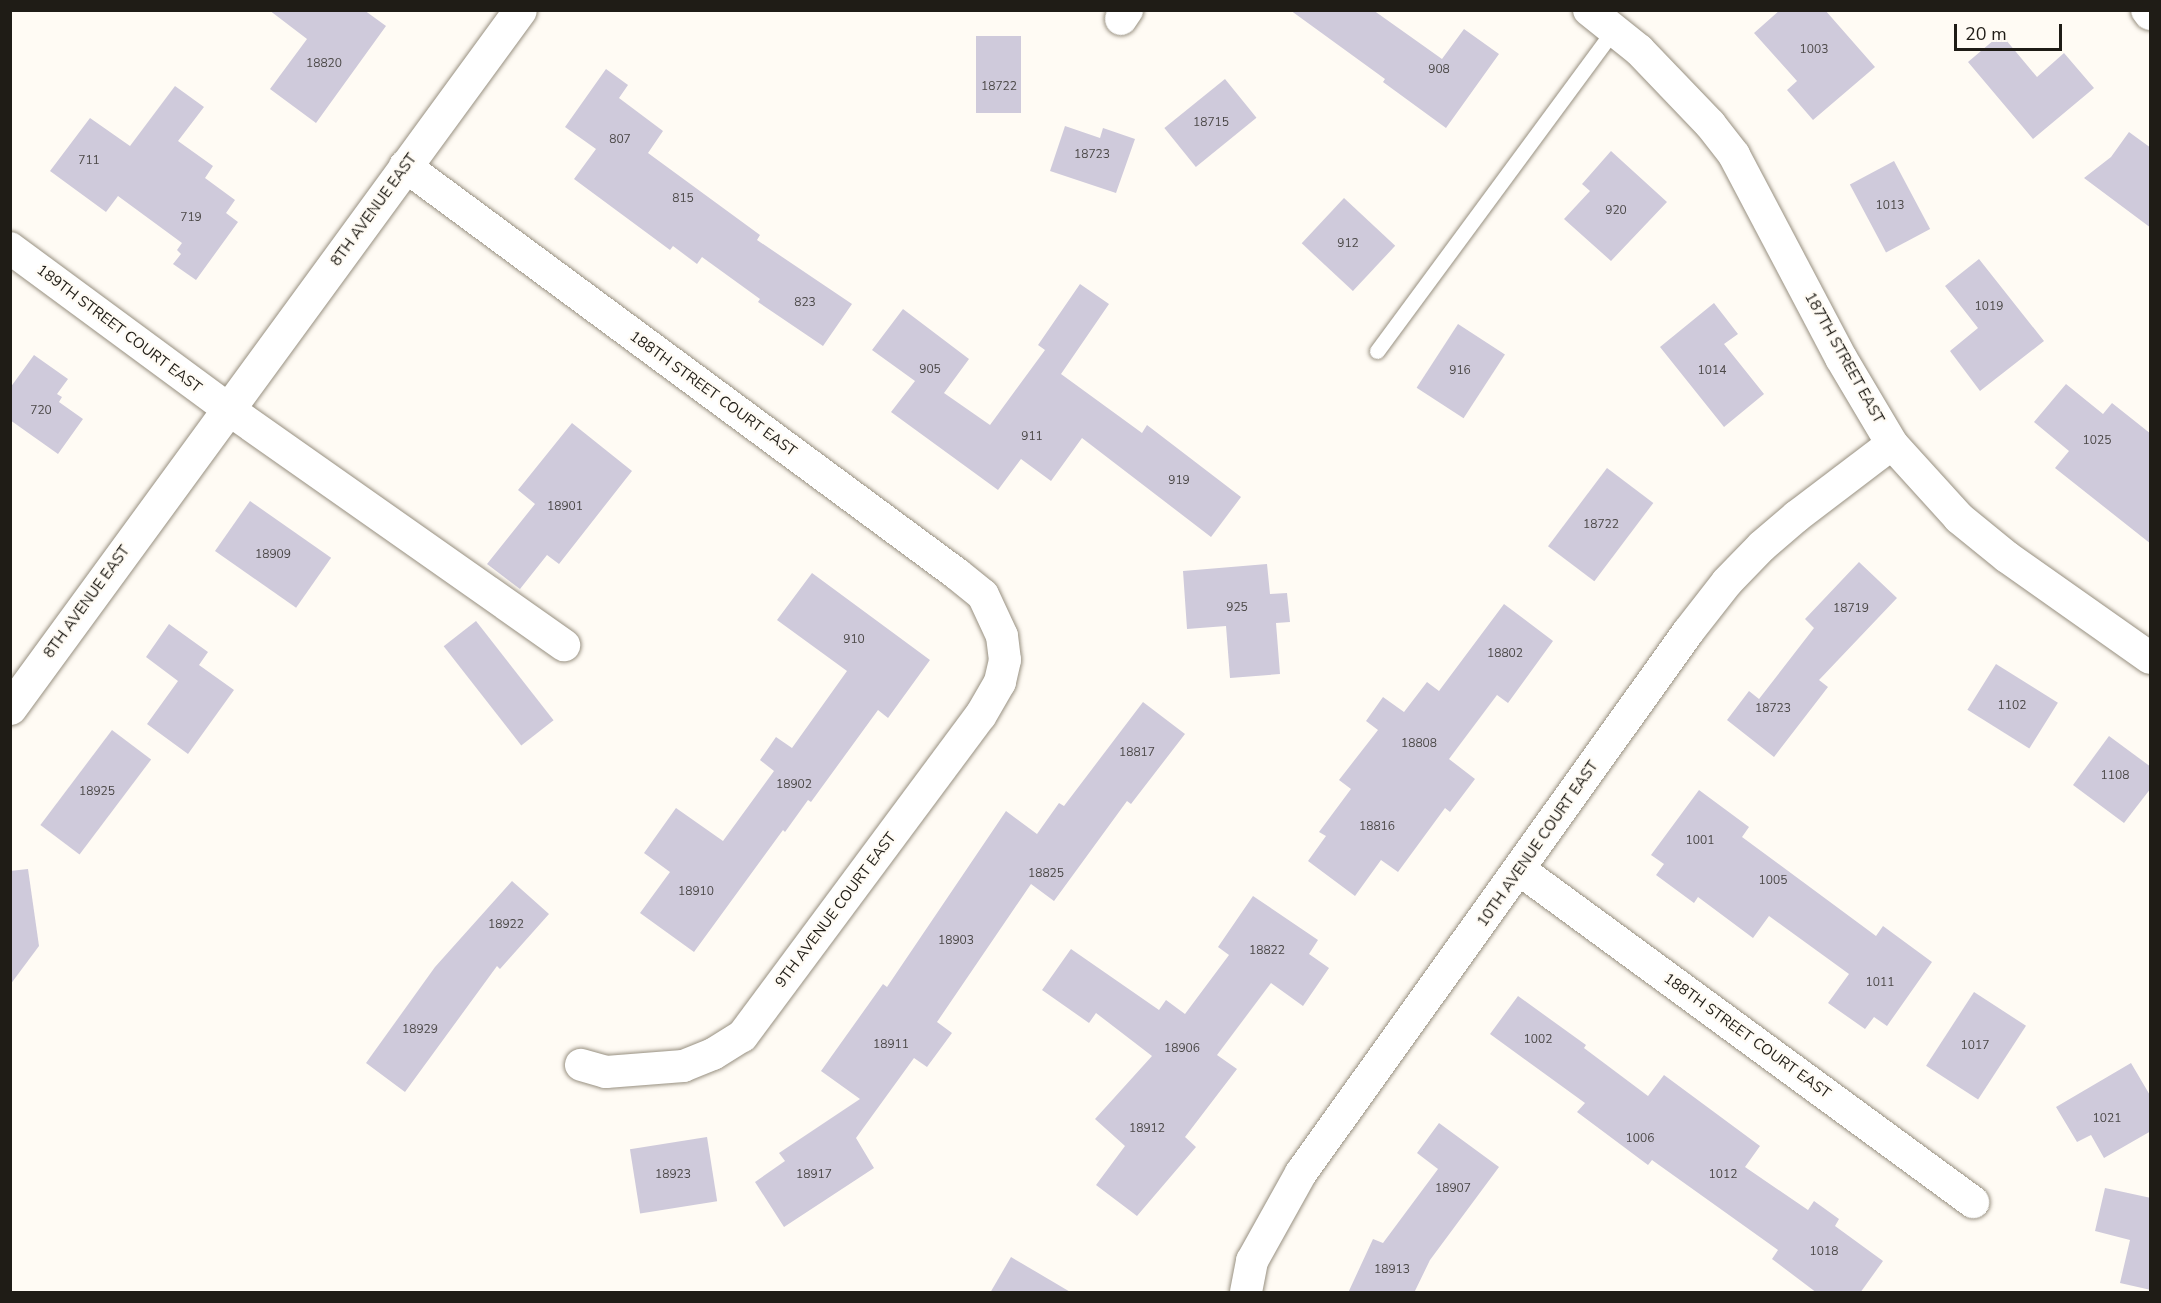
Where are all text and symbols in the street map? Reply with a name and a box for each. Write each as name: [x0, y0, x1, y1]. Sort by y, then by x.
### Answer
scale bar: [1957, 12, 2065, 50]
text: 20 m: [1965, 22, 2007, 46]
house number: 1003: [1800, 43, 1828, 57]
house number: 18820: [306, 57, 342, 71]
house number: 908: [1428, 63, 1450, 77]
house number: 18722: [981, 80, 1017, 94]
house number: 18715: [1193, 116, 1229, 130]
house number: 807: [609, 133, 631, 147]
house number: 18723: [1074, 148, 1110, 162]
street label: 8TH AVENUE EAST: [327, 150, 421, 270]
house number: 711: [78, 154, 100, 168]
house number: 815: [672, 192, 694, 206]
house number: 1013: [1876, 199, 1904, 213]
house number: 920: [1605, 204, 1627, 218]
house number: 719: [180, 211, 202, 225]
house number: 912: [1337, 237, 1359, 251]
street label: 189TH STREET COURT EAST: [33, 261, 205, 397]
street label: 187TH STREET EAST: [1801, 289, 1887, 427]
house number: 823: [794, 296, 816, 310]
house number: 1019: [1975, 300, 2003, 314]
street label: 188TH STREET COURT EAST: [626, 327, 800, 461]
house number: 905: [919, 363, 941, 377]
house number: 916: [1449, 364, 1471, 378]
house number: 1014: [1698, 364, 1726, 378]
house number: 720: [30, 404, 52, 418]
house number: 911: [1021, 430, 1043, 444]
house number: 1025: [2083, 434, 2111, 448]
house number: 919: [1168, 474, 1190, 488]
house number: 18901: [547, 500, 583, 514]
house number: 18722: [1583, 518, 1619, 532]
street label: 8TH AVENUE EAST: [40, 542, 134, 662]
house number: 18909: [255, 548, 291, 562]
house number: 925: [1226, 601, 1248, 615]
house number: 18719: [1833, 602, 1869, 616]
house number: 910: [843, 633, 865, 647]
house number: 18802: [1487, 647, 1523, 661]
house number: 1102: [1998, 699, 2026, 713]
house number: 18723: [1755, 702, 1791, 716]
house number: 18808: [1401, 737, 1437, 751]
house number: 18817: [1119, 746, 1155, 760]
street label: 10TH AVENUE COURT EAST: [1474, 758, 1602, 930]
house number: 1108: [2101, 769, 2129, 783]
house number: 18902: [776, 778, 812, 792]
house number: 18925: [79, 785, 115, 799]
house number: 18816: [1359, 820, 1395, 834]
street label: 9TH AVENUE COURT EAST: [772, 829, 900, 991]
house number: 1001: [1686, 834, 1714, 848]
house number: 18825: [1028, 867, 1064, 881]
house number: 1005: [1759, 874, 1787, 888]
house number: 18910: [678, 885, 714, 899]
house number: 18922: [488, 918, 524, 932]
house number: 18903: [938, 934, 974, 948]
house number: 18822: [1249, 944, 1285, 958]
street label: 188TH STREET COURT EAST: [1660, 969, 1834, 1103]
house number: 1011: [1866, 976, 1894, 990]
house number: 18929: [402, 1023, 438, 1037]
house number: 1002: [1524, 1033, 1552, 1047]
house number: 18911: [873, 1038, 909, 1052]
house number: 1017: [1961, 1039, 1989, 1053]
house number: 18906: [1164, 1042, 1200, 1056]
house number: 1021: [2093, 1112, 2121, 1126]
house number: 18912: [1129, 1122, 1165, 1136]
house number: 1006: [1626, 1132, 1654, 1146]
house number: 18923: [655, 1168, 691, 1182]
house number: 18917: [796, 1168, 832, 1182]
house number: 1012: [1709, 1168, 1737, 1182]
house number: 18907: [1435, 1182, 1471, 1196]
house number: 1018: [1810, 1245, 1838, 1259]
house number: 18913: [1374, 1263, 1410, 1277]

